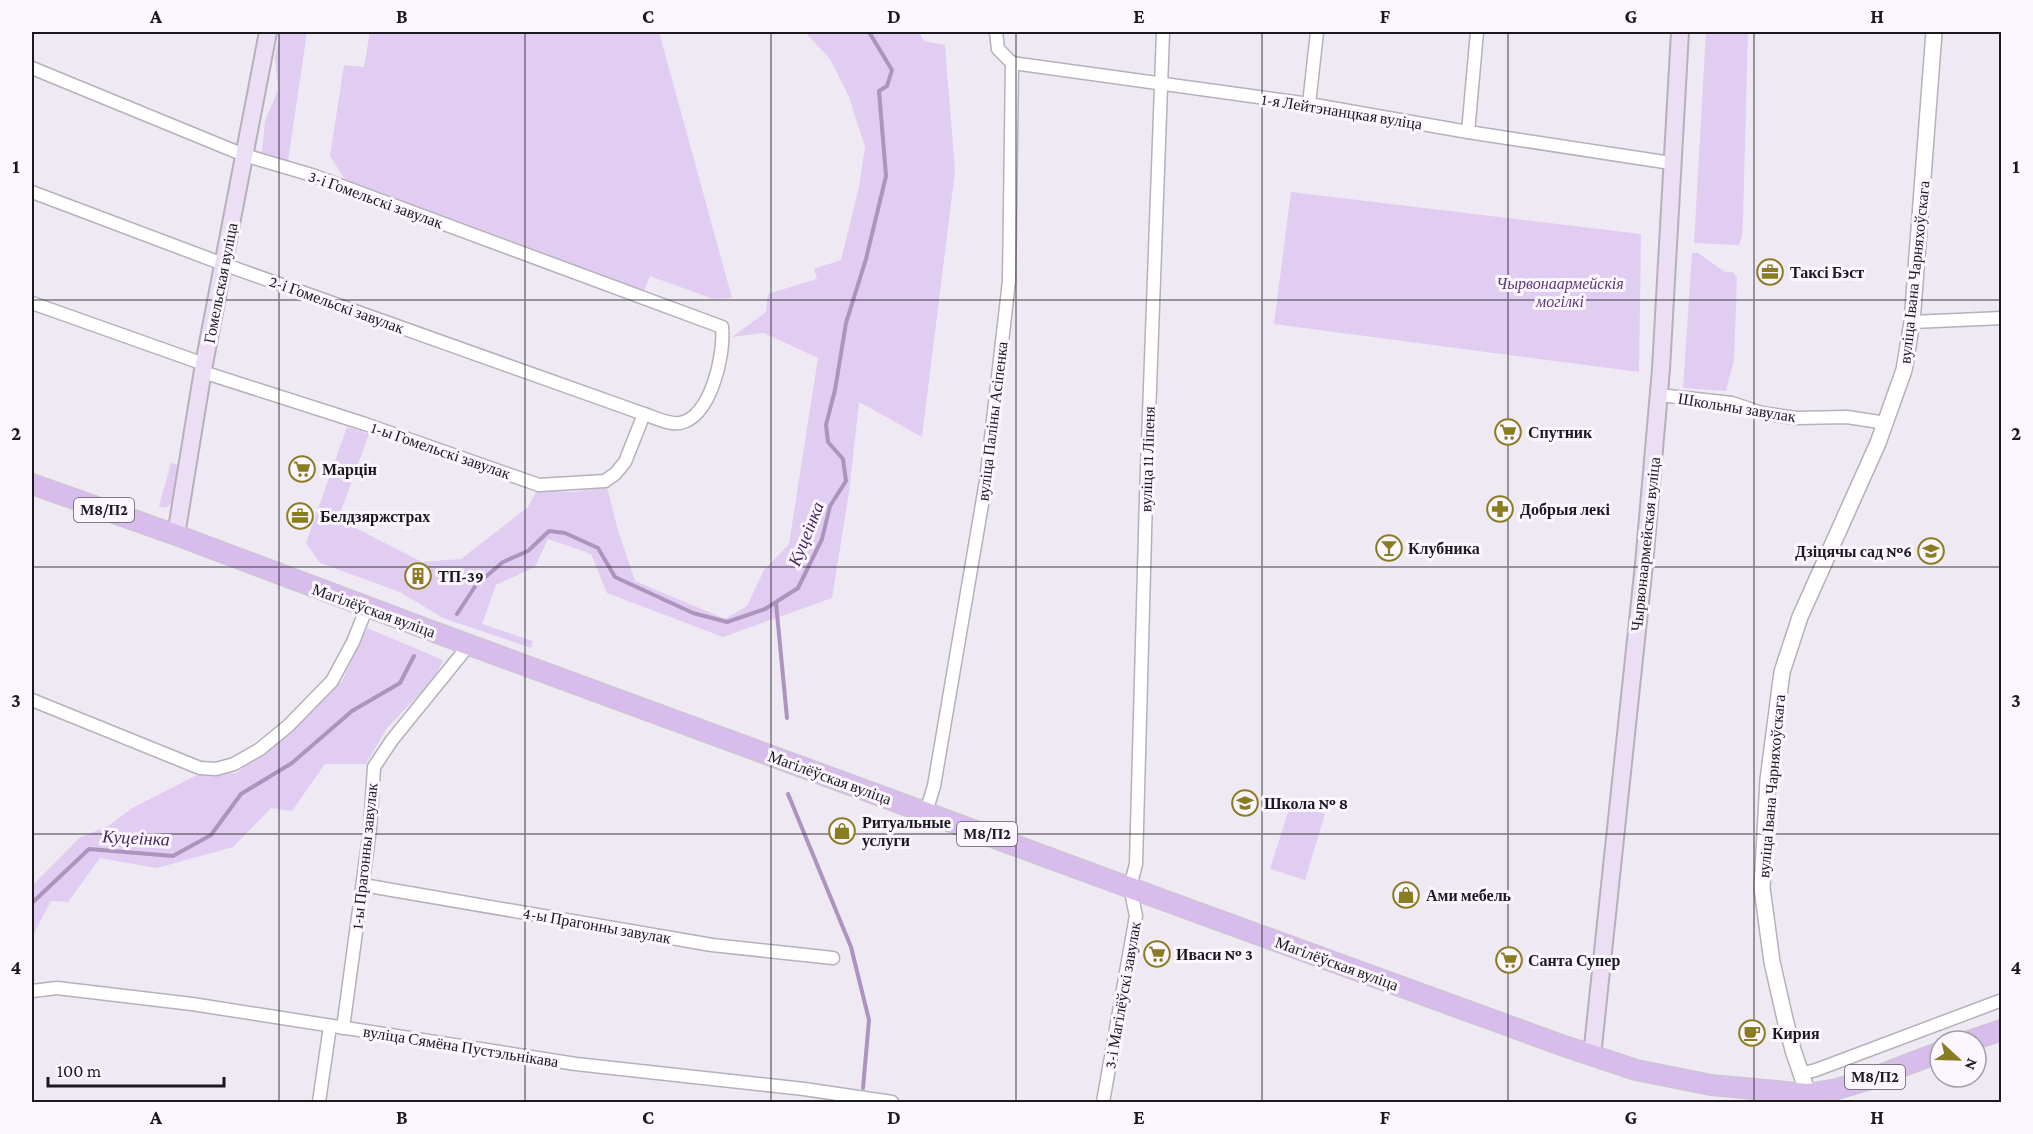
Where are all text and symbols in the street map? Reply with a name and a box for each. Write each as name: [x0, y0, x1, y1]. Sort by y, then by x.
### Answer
text: A: [149, 5, 163, 27]
text: B: [396, 5, 408, 27]
text: C: [642, 5, 654, 27]
text: D: [887, 5, 901, 27]
text: E: [1133, 5, 1145, 27]
text: F: [1380, 5, 1391, 27]
text: G: [1625, 5, 1638, 27]
text: H: [1870, 5, 1884, 27]
street label: 1-я Лейтэнанцкая вуліца: [1260, 90, 1423, 134]
text: 1: [12, 155, 20, 177]
text: 1: [2012, 155, 2020, 177]
street label: 3-і Гомельскі завулак: [306, 167, 446, 233]
street label: вуліца Івана Чарняхоўскага: [1896, 180, 1934, 365]
street label: Гомельская вуліца: [200, 221, 242, 345]
office icon: Таксі Бэст: [1755, 257, 1785, 287]
place label: Таксі Бэст: [1790, 264, 1864, 281]
street label: 2-і Гомельскі завулак: [267, 272, 407, 338]
park label: Чырвонаармейскія могілкі: [1496, 275, 1624, 310]
street label: вуліца Паліны Асіпенка: [974, 340, 1012, 502]
street label: Школьны завулак: [1677, 390, 1797, 426]
street label: вуліца 11 Ліпеня: [1137, 405, 1159, 512]
supermarket icon: Спутник: [1493, 417, 1523, 447]
street label: 1-ы Гомельскі завулак: [369, 419, 513, 483]
text: 2: [11, 422, 21, 444]
text: 2: [2011, 422, 2021, 444]
place label: Спутник: [1528, 424, 1593, 442]
supermarket icon: Марцін: [287, 454, 317, 484]
street label: Чырвонаармейская вуліца: [1628, 456, 1664, 632]
place label: Марцін: [322, 461, 377, 479]
pharmacy icon: Добрыя лекі: [1485, 494, 1515, 524]
road number: М8/П2: [74, 498, 134, 522]
water label: Куцеінка: [784, 499, 828, 570]
office icon: Белдзяржстрах: [285, 501, 315, 531]
place label: Добрыя лекі: [1520, 501, 1610, 519]
place label: Белдзяржстрах: [320, 508, 430, 526]
bar icon: Клубника: [1374, 533, 1404, 563]
school or university icon: Дзіцячы сад №6: [1916, 536, 1946, 566]
place label: Клубника: [1408, 540, 1480, 558]
place label: Дзіцячы сад №6: [1795, 543, 1912, 561]
building icon: ТП-39: [403, 561, 433, 591]
place label: ТП-39: [438, 568, 484, 585]
street label: Магілёўская вуліца: [310, 580, 438, 642]
text: 3: [11, 689, 21, 711]
text: 3: [2011, 689, 2021, 711]
street label: вуліца Івана Чарняхоўскага: [1755, 694, 1789, 879]
street label: Магілёўская вуліца: [766, 747, 894, 809]
street label: 1-ы Прагонны завулак: [348, 782, 382, 930]
school or university icon: Школа № 8: [1230, 788, 1260, 818]
place label: Школа № 8: [1264, 795, 1348, 812]
place label: Ритуальные услуги: [862, 814, 951, 850]
shop icon: Ритуальные услуги: [827, 816, 857, 846]
road number: М8/П2: [957, 822, 1017, 846]
water label: Куцеінка: [101, 826, 170, 850]
shop icon: Ами мебель: [1391, 880, 1421, 910]
place label: Ами мебель: [1426, 887, 1512, 904]
street label: 4-ы Прагонны завулак: [521, 904, 672, 948]
street label: 3-і Магілёўскі завулак: [1101, 920, 1145, 1070]
street label: Магілёўская вуліца: [1273, 933, 1401, 995]
supermarket icon: Иваси № 3: [1142, 939, 1172, 969]
supermarket icon: Санта Супер: [1494, 945, 1524, 975]
place label: Иваси № 3: [1176, 946, 1253, 963]
place label: Санта Супер: [1528, 952, 1620, 970]
text: 4: [11, 956, 22, 978]
text: 4: [2011, 956, 2022, 978]
cafe icon: Кирия: [1737, 1018, 1767, 1048]
street label: вуліца Сямёна Пустэльнікава: [362, 1023, 560, 1071]
place label: Кирия: [1772, 1025, 1820, 1043]
north arrow: [1928, 1029, 1988, 1089]
scale bar: [48, 1050, 224, 1088]
text: N: [1961, 1056, 1981, 1073]
text: 100 m: [57, 1061, 102, 1081]
road number: М8/П2: [1845, 1065, 1905, 1089]
text: A: [149, 1106, 163, 1128]
text: B: [396, 1106, 408, 1128]
text: C: [642, 1106, 654, 1128]
text: D: [887, 1106, 901, 1128]
text: E: [1133, 1106, 1145, 1128]
text: F: [1380, 1106, 1391, 1128]
text: G: [1625, 1106, 1638, 1128]
text: H: [1870, 1106, 1884, 1128]

